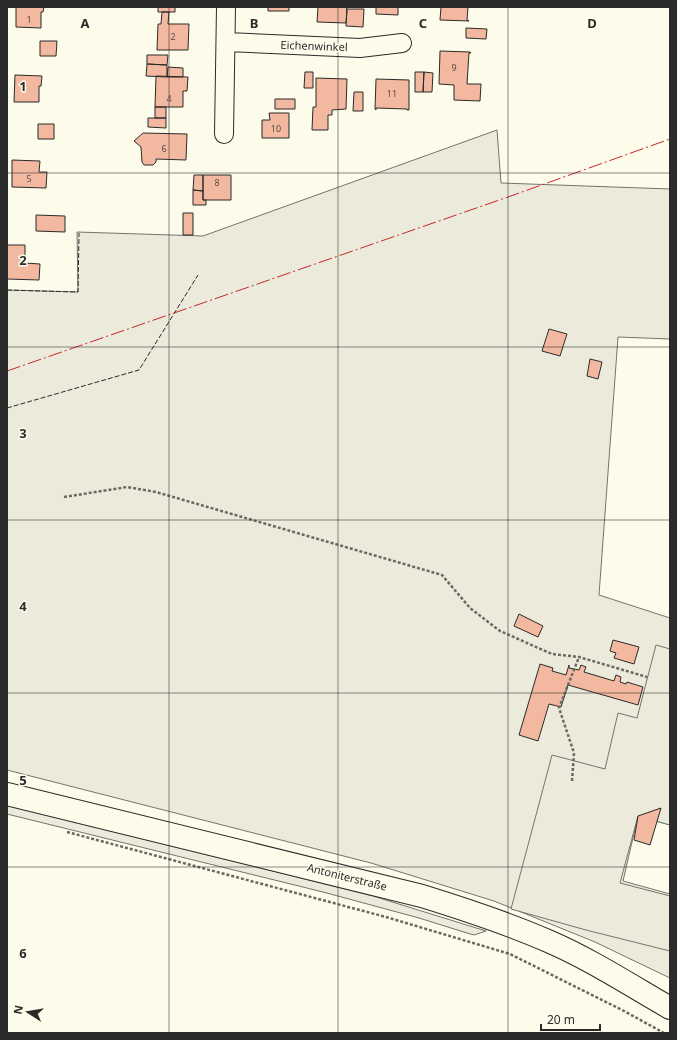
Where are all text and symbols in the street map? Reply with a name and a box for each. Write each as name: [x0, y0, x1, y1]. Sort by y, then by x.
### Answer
house number: 1: [26, 13, 32, 26]
text: A: [81, 14, 90, 32]
text: B: [250, 14, 258, 32]
text: C: [419, 14, 427, 32]
text: D: [587, 14, 597, 32]
house number: 2: [170, 30, 176, 43]
street label: Eichenwinkel: [280, 37, 348, 54]
house number: 9: [451, 61, 457, 74]
text: 1: [19, 77, 27, 95]
house number: 11: [387, 87, 397, 100]
house number: 4: [166, 92, 172, 105]
house number: 10: [271, 122, 281, 135]
house number: 6: [161, 142, 167, 155]
house number: 5: [26, 172, 32, 185]
house number: 8: [214, 176, 220, 189]
text: 2: [19, 251, 27, 269]
text: 3: [19, 424, 27, 442]
text: 4: [19, 597, 27, 615]
text: 5: [19, 771, 27, 789]
street label: Antoniterstraße: [306, 859, 389, 894]
text: 6: [19, 944, 27, 962]
north arrow: [8, 992, 48, 1032]
text: N: [9, 1004, 26, 1016]
scale bar: [541, 1006, 600, 1032]
text: 20 m: [547, 1011, 575, 1028]

